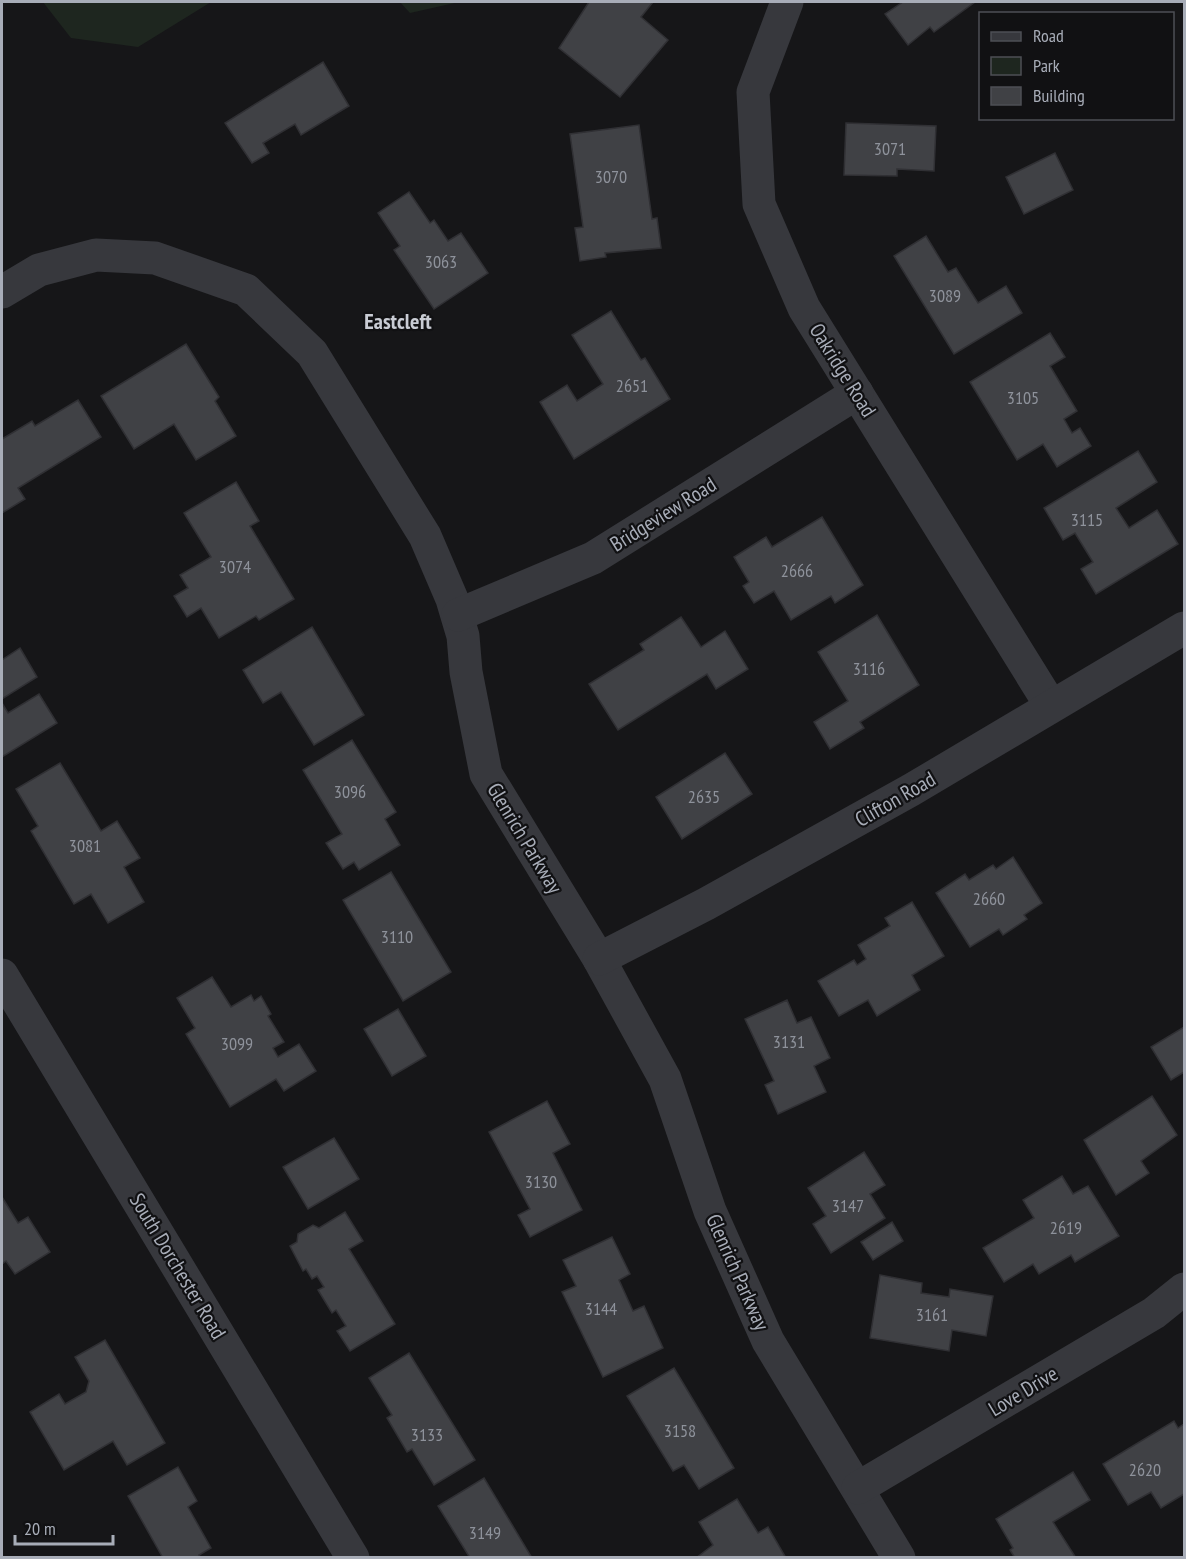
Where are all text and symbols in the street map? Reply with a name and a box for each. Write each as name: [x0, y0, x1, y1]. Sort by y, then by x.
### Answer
legend: [979, 12, 1174, 120]
text: Road: [1033, 24, 1064, 47]
text: Park: [1033, 54, 1060, 77]
text: Building: [1033, 84, 1085, 107]
house number: 3071: [874, 137, 906, 160]
house number: 3070: [595, 165, 627, 188]
house number: 3063: [425, 250, 457, 273]
house number: 3089: [929, 284, 961, 307]
district label: Eastcleft: [364, 307, 432, 335]
street label: Oakridge Road: [804, 318, 882, 422]
house number: 2651: [616, 374, 648, 397]
house number: 3105: [1007, 386, 1039, 409]
street label: Bridgeview Road: [605, 471, 721, 557]
house number: 3115: [1071, 508, 1103, 531]
house number: 3074: [219, 555, 251, 578]
house number: 2666: [781, 559, 813, 582]
house number: 3116: [853, 657, 885, 680]
street label: Clifton Road: [850, 765, 940, 833]
street label: Glenrich Parkway: [481, 778, 569, 898]
house number: 3096: [334, 780, 366, 803]
house number: 2635: [688, 785, 720, 808]
house number: 3081: [69, 834, 101, 857]
house number: 2660: [973, 887, 1005, 910]
house number: 3110: [381, 925, 413, 948]
house number: 3131: [773, 1030, 805, 1053]
house number: 3099: [221, 1032, 253, 1055]
house number: 3130: [525, 1170, 557, 1193]
street label: South Dorchester Road: [124, 1188, 232, 1344]
house number: 3147: [832, 1194, 864, 1217]
street label: Glenrich Parkway: [700, 1210, 776, 1334]
house number: 2619: [1050, 1216, 1082, 1239]
house number: 3144: [585, 1297, 617, 1320]
house number: 3161: [916, 1303, 948, 1326]
street label: Love Drive: [983, 1360, 1063, 1422]
house number: 3158: [664, 1419, 696, 1442]
house number: 3133: [411, 1423, 443, 1446]
house number: 2620: [1129, 1458, 1161, 1481]
scale bar: [15, 1508, 112, 1546]
text: 20 m: [24, 1517, 56, 1540]
house number: 3149: [469, 1521, 501, 1544]

